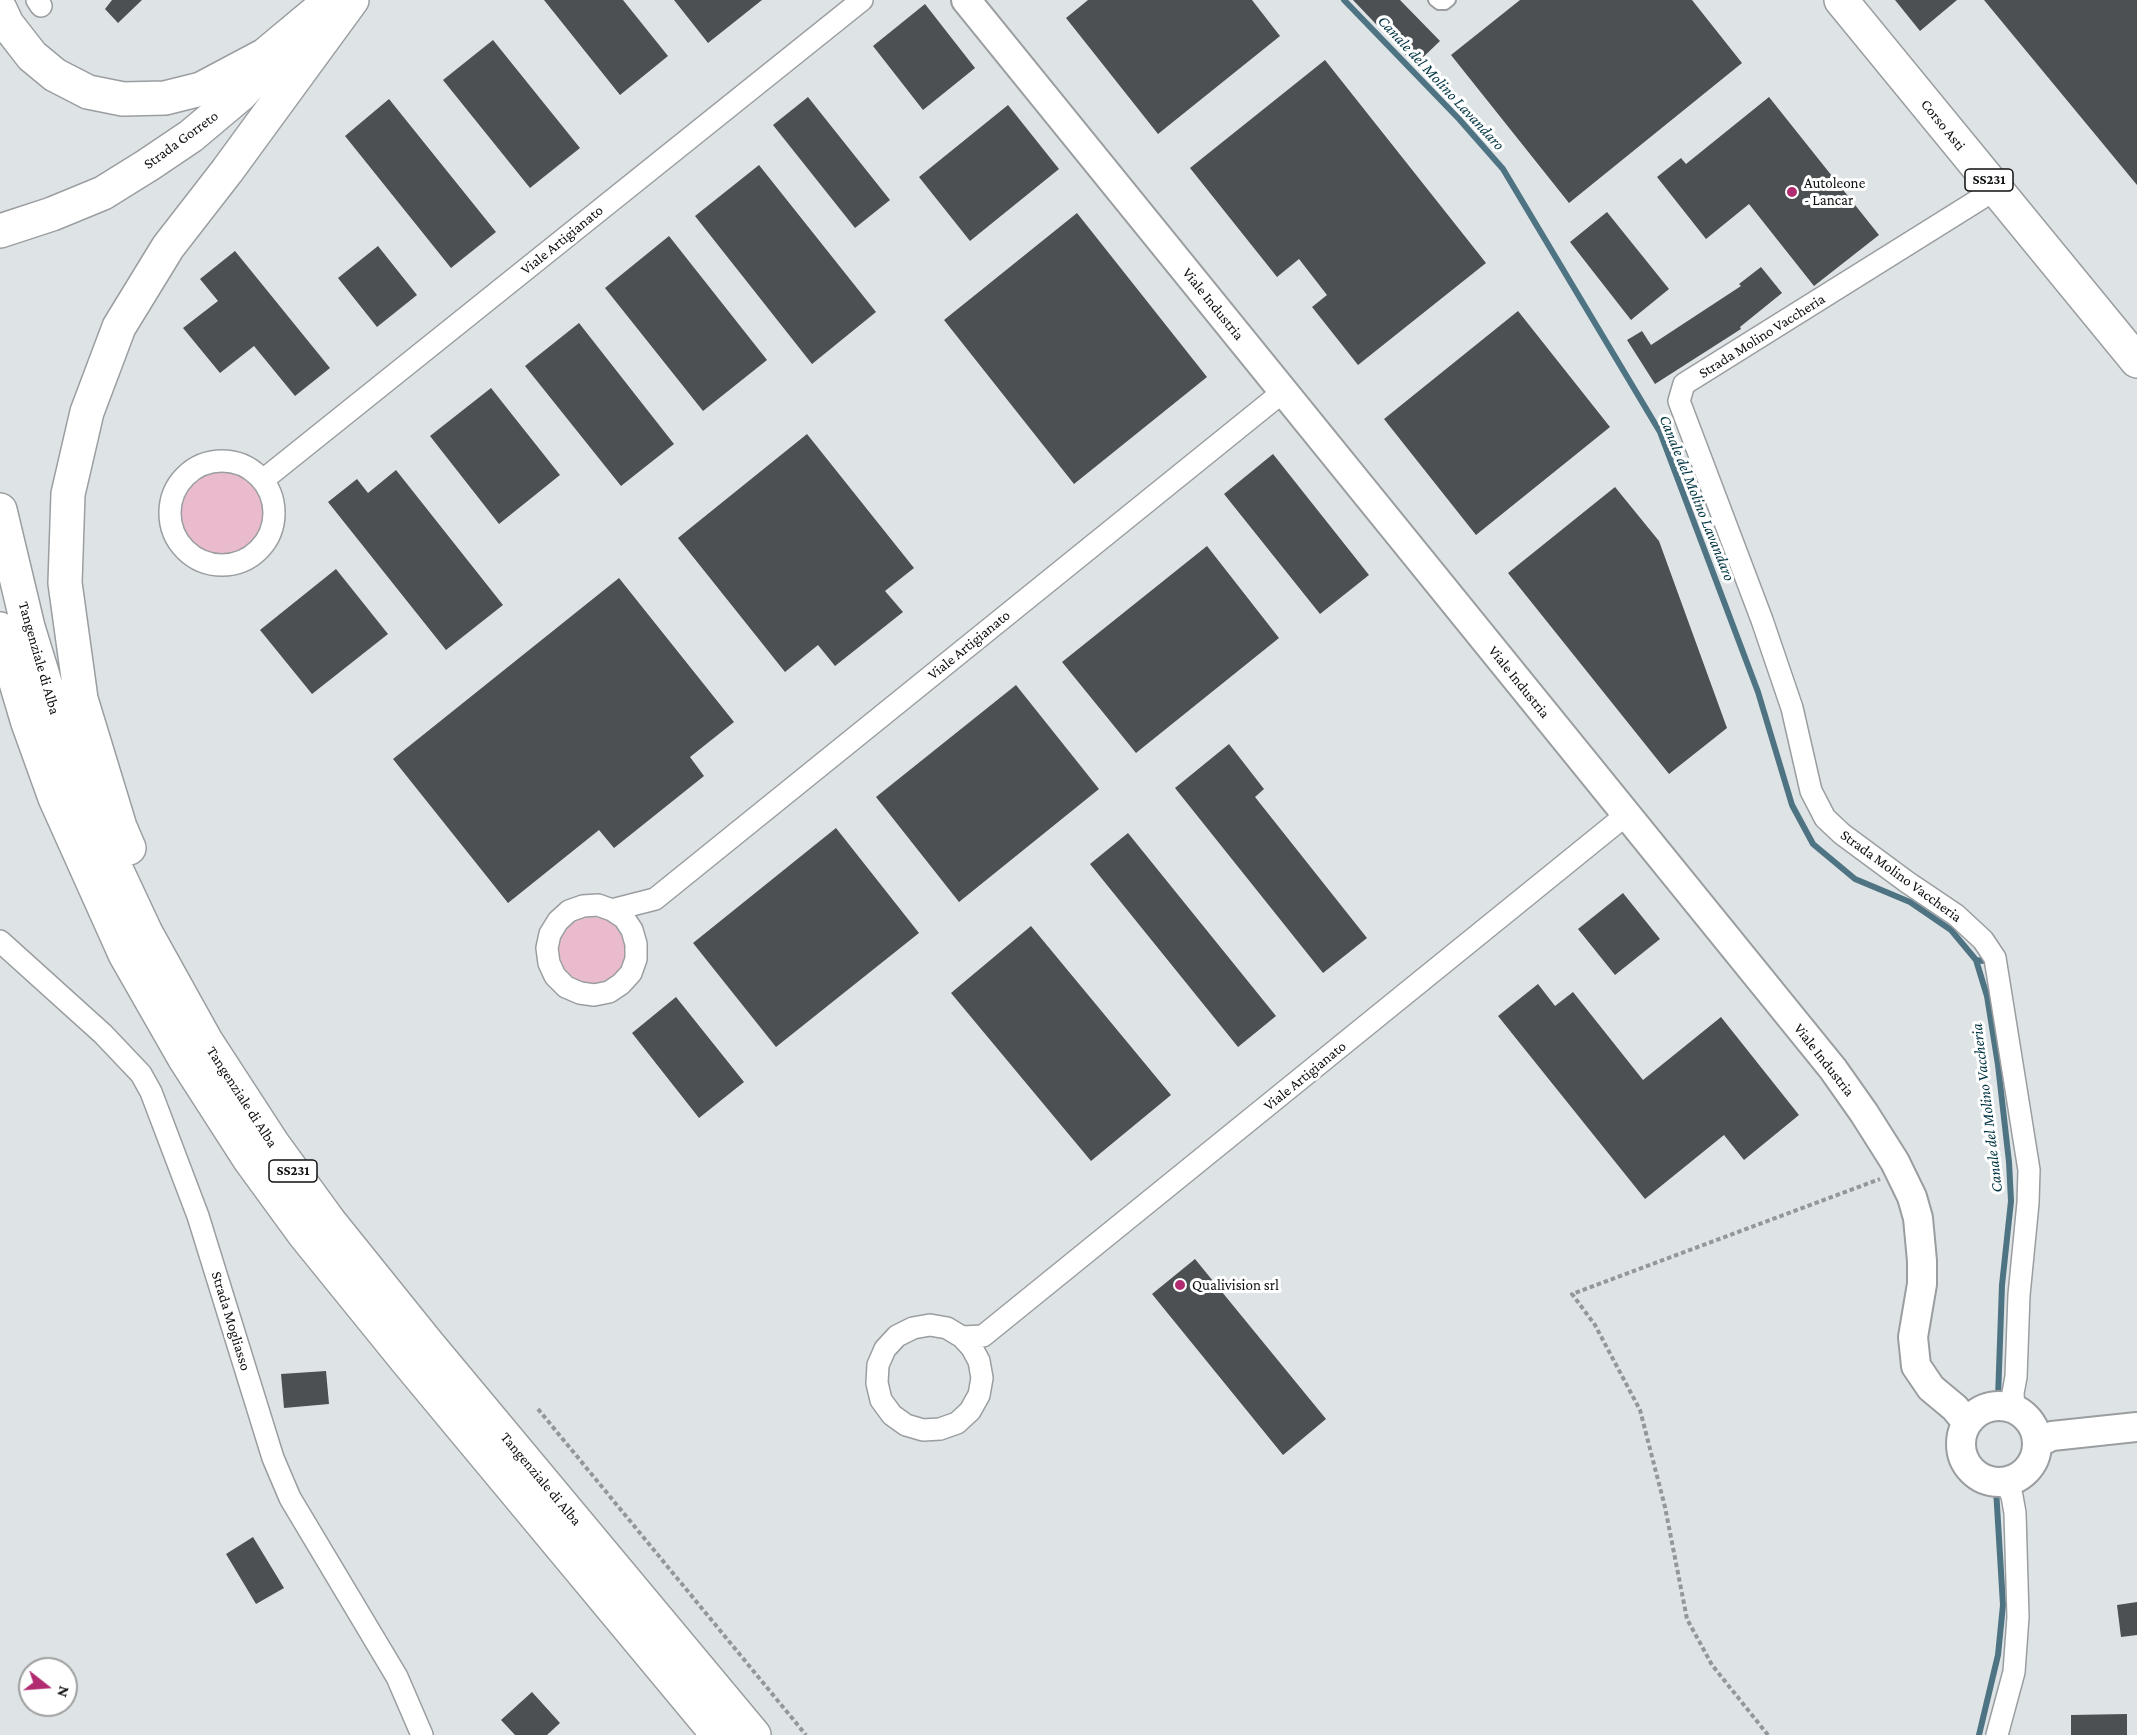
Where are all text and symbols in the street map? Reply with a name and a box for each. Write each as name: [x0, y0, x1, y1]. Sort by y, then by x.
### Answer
water label: Canale del Molino Lavandaro: [1374, 12, 1508, 154]
street label: Corso Asti: [1917, 96, 1969, 154]
street label: Strada Gorreto: [140, 107, 222, 173]
road number: SS231: [1965, 169, 2013, 191]
place label: Autoleone - Lancar: [1804, 174, 1865, 209]
marker: Autoleone - Lancar: [1785, 185, 1799, 199]
street label: Viale Artigianato: [517, 201, 607, 279]
street label: Viale Industria: [1178, 264, 1248, 344]
street label: Strada Molino Vaccheria: [1695, 290, 1829, 382]
water label: Canale del Molino Lavandaro: [1655, 412, 1739, 584]
street label: Tangenziale di Alba: [14, 599, 64, 717]
street label: Viale Artigianato: [924, 606, 1014, 684]
street label: Viale Industria: [1484, 642, 1554, 722]
street label: Strada Molino Vaccheria: [1837, 826, 1965, 926]
street label: Viale Industria: [1790, 1020, 1858, 1100]
water label: Canale del Molino Vaccheria: [1967, 1022, 2007, 1194]
street label: Viale Artigianato: [1260, 1037, 1350, 1115]
street label: Tangenziale di Alba: [203, 1043, 281, 1151]
road number: SS231: [269, 1160, 317, 1182]
street label: Strada Mogliasso: [207, 1269, 255, 1373]
place label: Qualivision srl: [1192, 1276, 1279, 1294]
marker: Qualivision srl: [1173, 1278, 1187, 1292]
street label: Tangenziale di Alba: [497, 1428, 585, 1530]
north arrow: [18, 1657, 78, 1717]
text: N: [54, 1684, 74, 1700]

